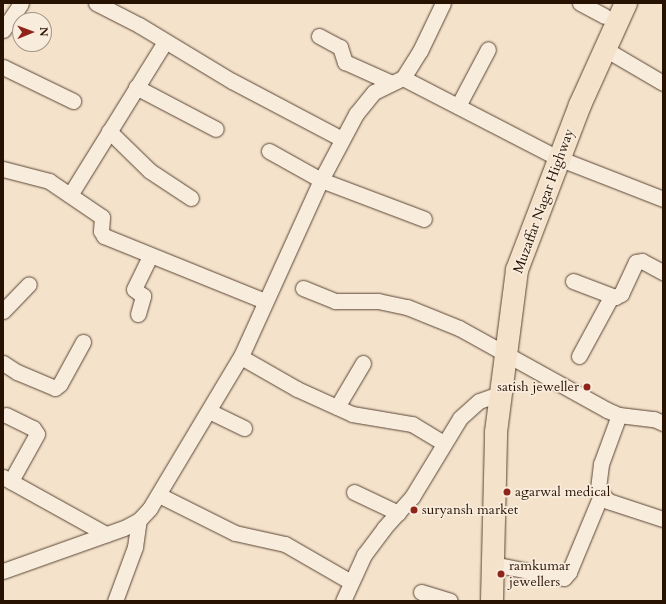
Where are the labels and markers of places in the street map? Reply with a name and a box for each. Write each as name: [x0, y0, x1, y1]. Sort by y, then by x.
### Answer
place label: satish jeweller: [497, 379, 579, 395]
marker: satish jeweller: [582, 382, 592, 392]
place label: agarwal medical: [515, 484, 610, 500]
marker: agarwal medical: [502, 487, 512, 497]
place label: suryansh market: [422, 502, 518, 518]
marker: suryansh market: [409, 505, 419, 515]
place label: ramkumar jewellers: [509, 558, 570, 590]
marker: ramkumar jewellers: [496, 569, 506, 579]

